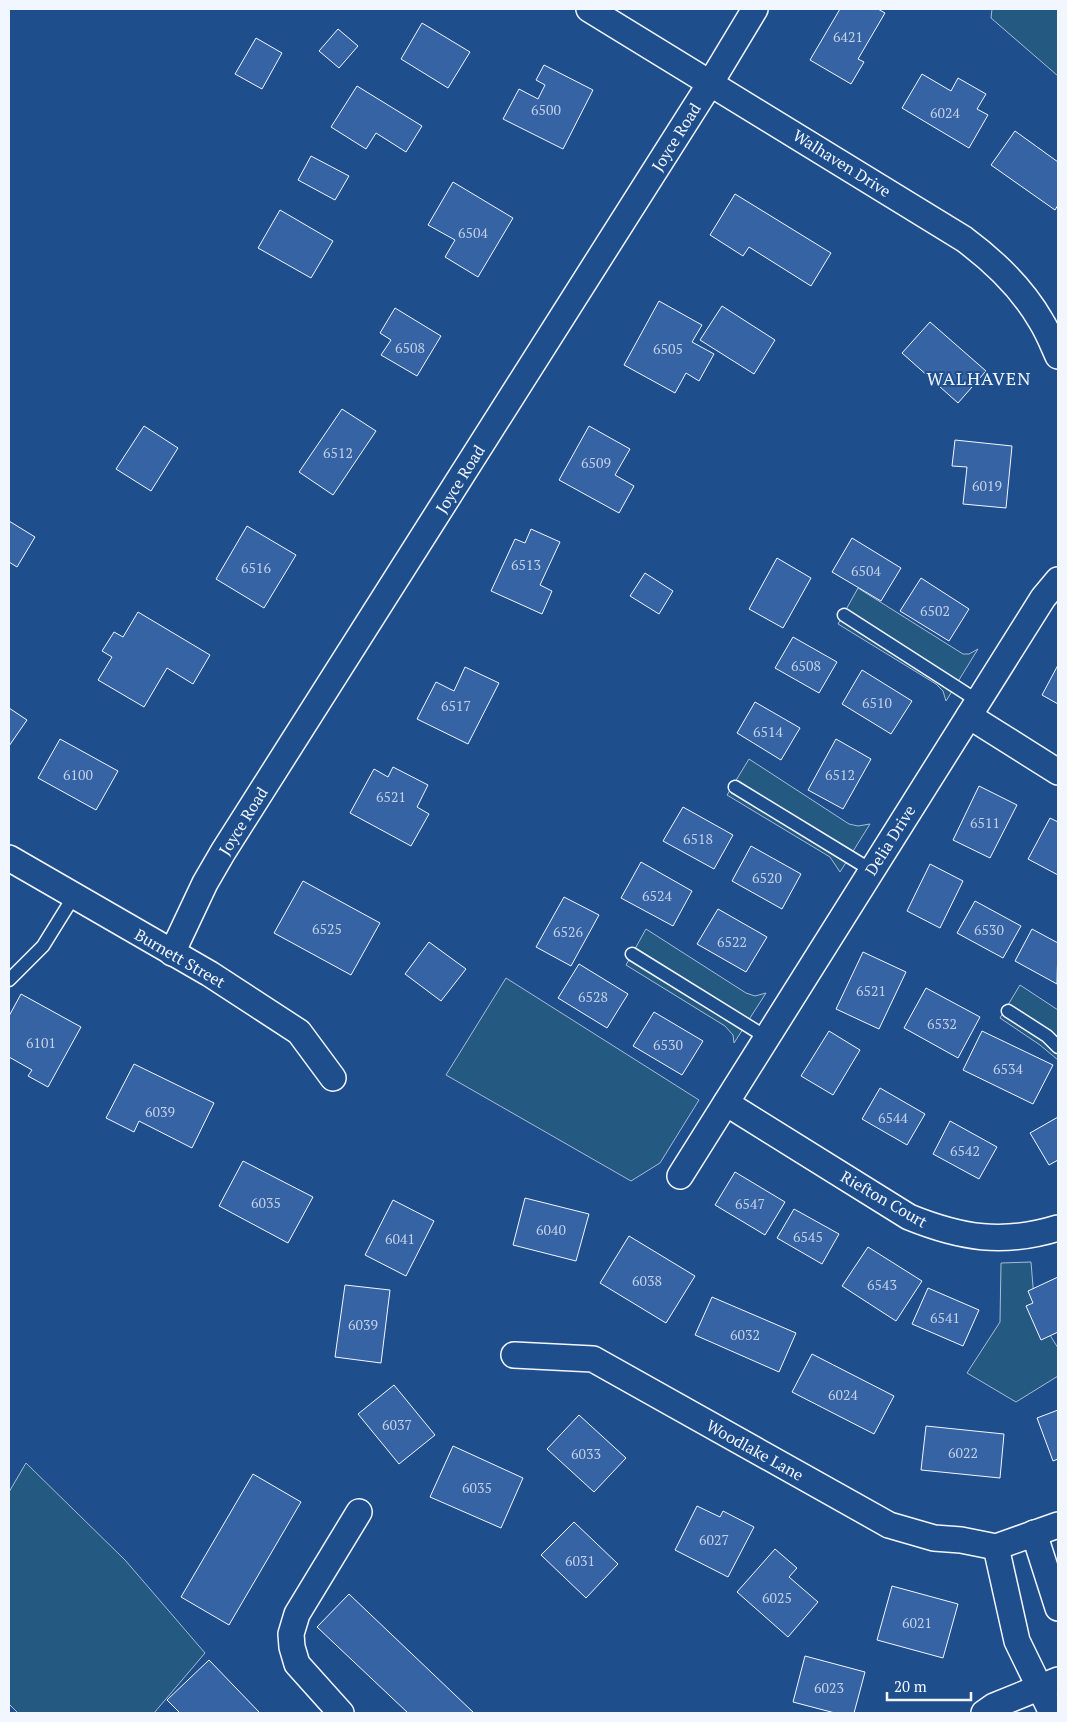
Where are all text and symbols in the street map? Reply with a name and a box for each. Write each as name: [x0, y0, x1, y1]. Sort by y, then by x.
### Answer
house number: 6421: [833, 27, 863, 46]
street label: Joyce Road: [646, 99, 706, 175]
house number: 6500: [531, 100, 561, 119]
house number: 6024: [930, 103, 960, 122]
street label: Walhaven Drive: [789, 124, 895, 202]
house number: 6504: [458, 223, 488, 242]
house number: 6508: [395, 338, 425, 357]
house number: 6505: [653, 339, 683, 358]
district label: WALHAVEN: [927, 366, 1031, 390]
street label: Joyce Road: [430, 441, 490, 517]
house number: 6512: [323, 443, 353, 462]
house number: 6509: [581, 453, 611, 472]
house number: 6019: [972, 476, 1002, 495]
house number: 6513: [511, 555, 541, 574]
house number: 6516: [241, 558, 271, 577]
house number: 6504: [851, 561, 881, 580]
house number: 6502: [920, 601, 950, 620]
house number: 6508: [791, 656, 821, 675]
house number: 6510: [862, 693, 892, 712]
house number: 6517: [441, 696, 471, 715]
house number: 6514: [753, 722, 783, 741]
house number: 6100: [63, 765, 93, 784]
house number: 6512: [825, 765, 855, 784]
street label: Joyce Road: [213, 783, 273, 859]
house number: 6521: [376, 787, 406, 806]
street label: Delia Drive: [860, 801, 920, 879]
house number: 6511: [970, 813, 1000, 832]
house number: 6518: [683, 829, 713, 848]
house number: 6520: [752, 868, 782, 887]
house number: 6524: [642, 886, 672, 905]
house number: 6525: [312, 919, 342, 938]
house number: 6530: [974, 920, 1004, 939]
house number: 6526: [553, 922, 583, 941]
street label: Burnett Street: [131, 923, 229, 993]
house number: 6522: [717, 932, 747, 951]
house number: 6521: [856, 981, 886, 1000]
house number: 6528: [578, 987, 608, 1006]
house number: 6532: [927, 1014, 957, 1033]
house number: 6101: [26, 1033, 56, 1052]
house number: 6530: [653, 1035, 683, 1054]
house number: 6534: [993, 1059, 1023, 1078]
house number: 6039: [145, 1102, 175, 1121]
house number: 6544: [878, 1108, 908, 1127]
house number: 6542: [950, 1141, 980, 1160]
street label: Riefton Court: [837, 1165, 931, 1233]
house number: 6035: [251, 1193, 281, 1212]
house number: 6547: [735, 1194, 765, 1213]
house number: 6040: [536, 1220, 566, 1239]
house number: 6545: [793, 1227, 823, 1246]
house number: 6041: [385, 1229, 415, 1248]
house number: 6038: [632, 1271, 662, 1290]
house number: 6543: [867, 1275, 897, 1294]
house number: 6541: [930, 1308, 960, 1327]
house number: 6039: [348, 1315, 378, 1334]
house number: 6032: [730, 1325, 760, 1344]
house number: 6024: [828, 1385, 858, 1404]
street label: Woodlake Lane: [703, 1414, 807, 1486]
house number: 6037: [382, 1415, 412, 1434]
house number: 6022: [948, 1443, 978, 1462]
house number: 6033: [571, 1444, 601, 1463]
house number: 6035: [462, 1478, 492, 1497]
house number: 6027: [699, 1530, 729, 1549]
house number: 6031: [565, 1551, 595, 1570]
house number: 6025: [762, 1588, 792, 1607]
house number: 6021: [902, 1613, 932, 1632]
scale bar: [887, 1670, 971, 1702]
text: 20 m: [894, 1676, 927, 1696]
house number: 6023: [814, 1678, 844, 1697]

